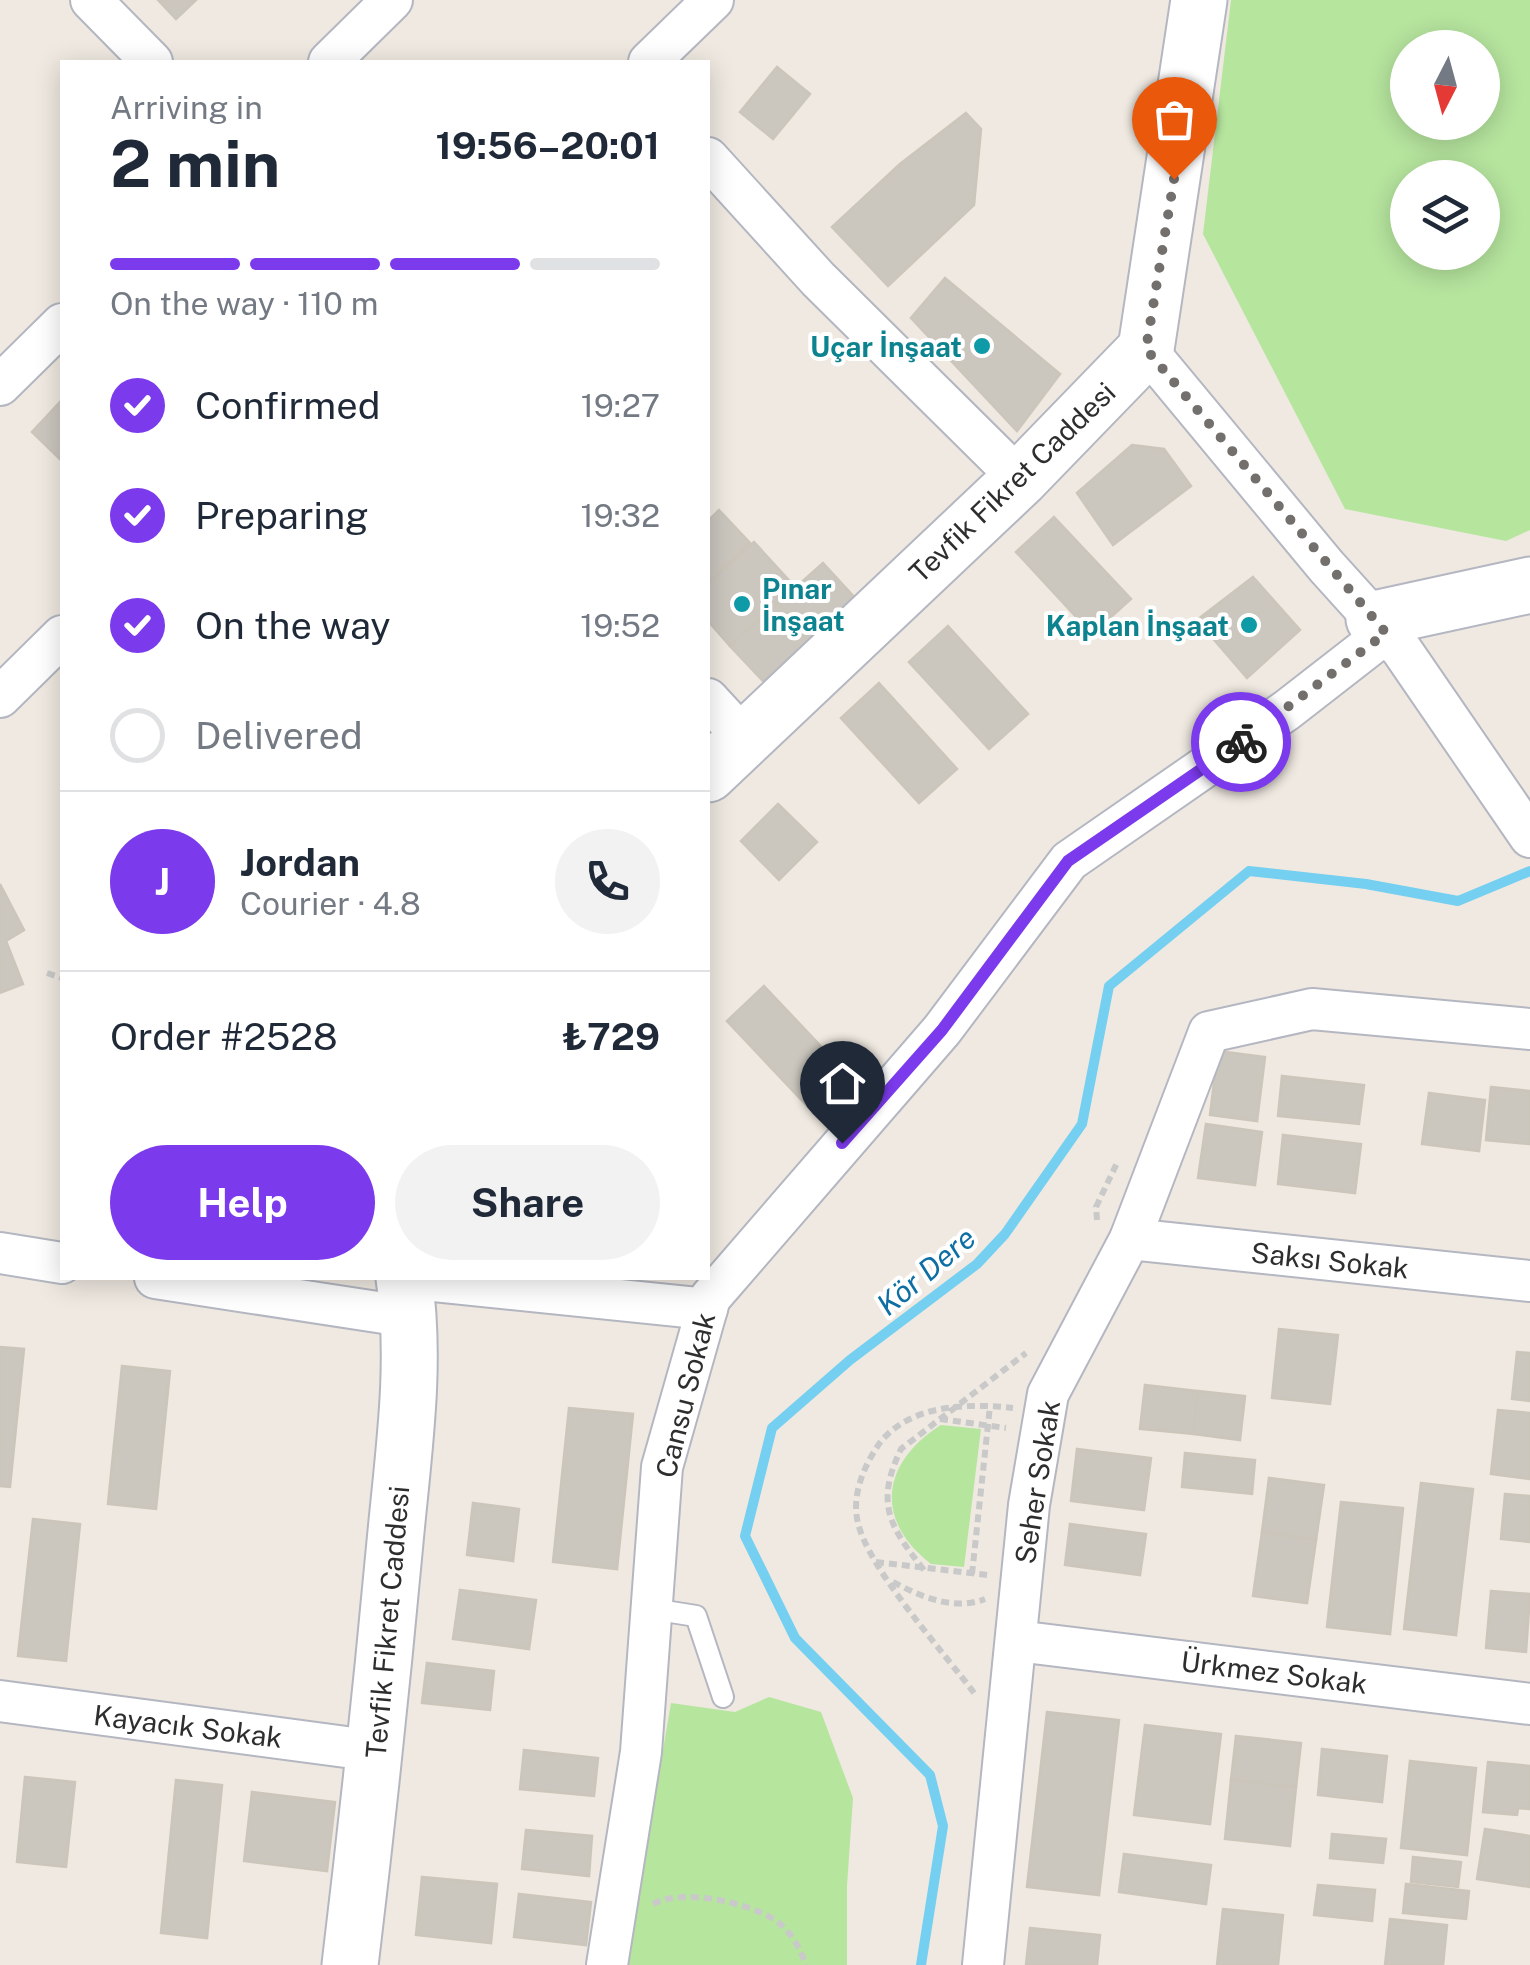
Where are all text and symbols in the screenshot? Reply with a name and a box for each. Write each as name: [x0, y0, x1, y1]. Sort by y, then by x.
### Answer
north arrow: [1390, 30, 1500, 140]
map controls: [1390, 30, 1500, 270]
pin: [1132, 77, 1217, 180]
text: Arriving in: [110, 89, 263, 126]
icon: bag: [1147, 92, 1202, 147]
text: 19:56–20:01: [436, 123, 660, 168]
text: 2 min: [110, 125, 280, 202]
button: layers: [1390, 160, 1500, 270]
text: On the way · 110 m: [110, 285, 378, 322]
place label: Uçar İnşaat: [810, 330, 962, 363]
marker: Uçar İnşaat: [971, 335, 993, 357]
street label: Tevfik Fikret Caddesi: [902, 375, 1122, 589]
icon: check: [110, 378, 165, 433]
text: Confirmed: [195, 383, 380, 428]
text: 19:27: [581, 387, 660, 424]
icon: check: [110, 488, 165, 543]
text: Preparing: [195, 493, 369, 538]
text: 19:32: [581, 497, 660, 534]
place label: Pınar İnşaat: [762, 572, 845, 637]
marker: Pınar İnşaat: [731, 593, 753, 615]
icon: check: [110, 598, 165, 653]
text: On the way: [195, 603, 391, 648]
text: 19:52: [580, 607, 660, 644]
place label: Kaplan İnşaat: [1046, 609, 1229, 642]
marker: Kaplan İnşaat: [1238, 614, 1260, 636]
courier: [1191, 692, 1291, 792]
text: Delivered: [195, 713, 363, 758]
icon: bike: [1214, 715, 1269, 770]
button: phone: [555, 829, 660, 934]
text: Jordan: [240, 840, 360, 885]
text: J: [155, 859, 170, 904]
text: Courier · 4.8: [240, 885, 421, 922]
text: Order #2528: [110, 1014, 338, 1059]
text: ₺729: [562, 1014, 660, 1059]
pin: [800, 1041, 885, 1144]
icon: home: [815, 1056, 870, 1111]
button: Help: [110, 1145, 375, 1260]
button: Share: [395, 1145, 660, 1260]
water label: Kör Dere: [869, 1219, 983, 1323]
street label: Saksı Sokak: [1249, 1235, 1411, 1285]
street label: Cansu Sokak: [649, 1309, 721, 1481]
street label: Seher Sokak: [1008, 1398, 1066, 1566]
street label: Tevfik Fikret Caddesi: [359, 1485, 415, 1759]
street label: Ürkmez Sokak: [1179, 1644, 1369, 1700]
street label: Kayacık Sokak: [92, 1698, 284, 1754]

